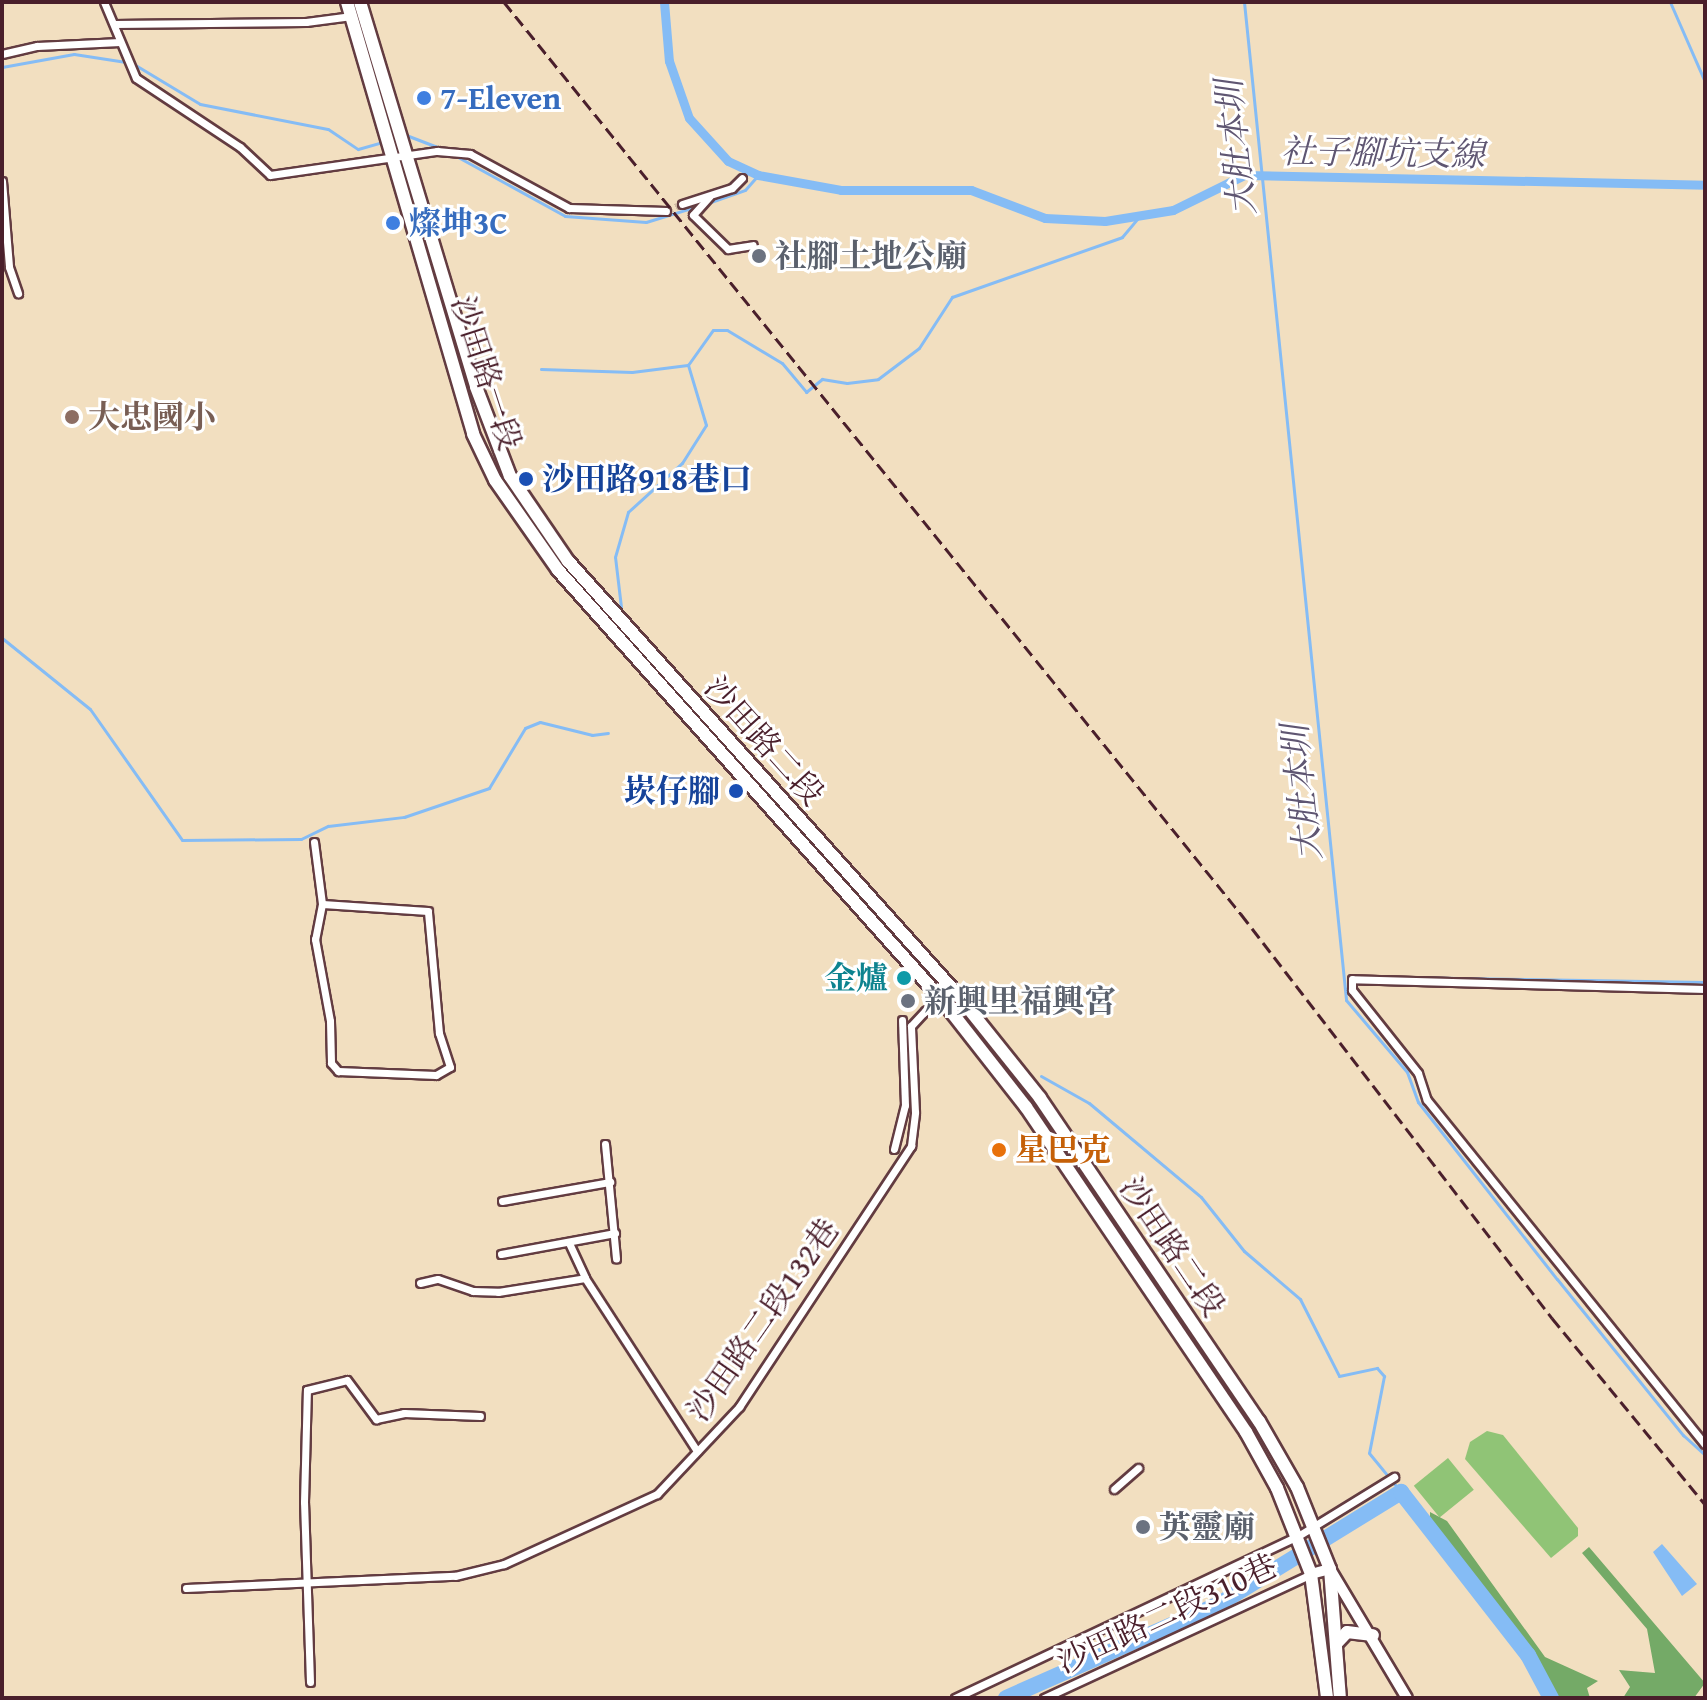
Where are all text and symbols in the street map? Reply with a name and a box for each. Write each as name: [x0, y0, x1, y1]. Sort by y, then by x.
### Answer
water label: 大肚本圳: [1208, 78, 1262, 218]
place label: 7-Eleven: [440, 79, 561, 117]
marker: 7-Eleven: [415, 89, 433, 107]
water label: 社子腳坑支線: [1281, 130, 1485, 174]
place label: 燦坤3C: [409, 204, 508, 242]
marker: 燦坤3C: [384, 214, 402, 232]
place label: 社腳土地公廟: [775, 237, 967, 275]
marker: 社腳土地公廟: [750, 247, 768, 265]
street label: 沙田路一段: [443, 291, 529, 455]
place label: 大忠國小: [88, 398, 216, 436]
marker: 大忠國小: [63, 408, 81, 426]
place label: 沙田路918巷口: [542, 460, 752, 498]
marker: 沙田路918巷口: [517, 470, 535, 488]
street label: 沙田路二段: [696, 669, 832, 813]
water label: 大肚本圳: [1274, 723, 1328, 863]
place label: 崁仔腳: [624, 772, 720, 810]
marker: 崁仔腳: [727, 782, 745, 800]
place label: 金爐: [824, 959, 888, 997]
marker: 金爐: [895, 969, 913, 987]
place label: 新興里福興宮: [924, 982, 1116, 1020]
marker: 新興里福興宮: [899, 992, 917, 1010]
place label: 星巴克: [1015, 1131, 1111, 1169]
marker: 星巴克: [990, 1141, 1008, 1159]
street label: 沙田路二段: [1111, 1170, 1233, 1324]
street label: 沙田路二段132巷: [679, 1211, 847, 1429]
place label: 英靈廟: [1159, 1508, 1255, 1546]
marker: 英靈廟: [1134, 1518, 1152, 1536]
street label: 沙田路二段310巷: [1051, 1546, 1283, 1682]

